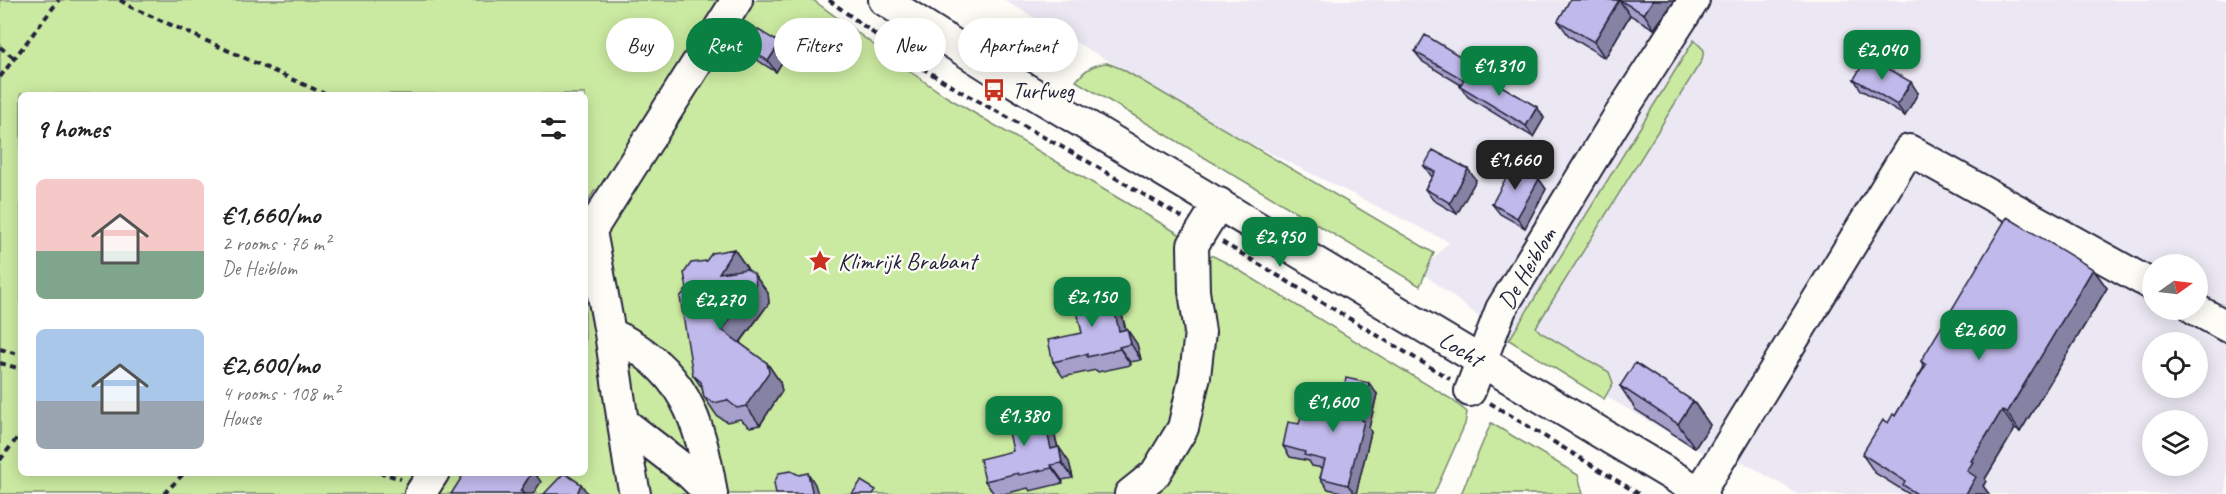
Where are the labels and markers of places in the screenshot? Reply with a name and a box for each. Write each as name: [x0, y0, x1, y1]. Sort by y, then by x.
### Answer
pin: €2,040: [1833, 30, 1931, 81]
pin: €1,310: [1450, 46, 1548, 97]
place label: Turfweg: [1012, 75, 1076, 105]
bus stop icon: Turfweg: [981, 77, 1007, 103]
pin: €1,660: [1466, 140, 1564, 191]
pin: €2,950: [1231, 217, 1329, 268]
place label: Klimrijk Brabant: [838, 246, 979, 276]
place icon: Klimrijk Brabant: [807, 248, 833, 274]
pin: €2,150: [1043, 277, 1141, 328]
pin: €2,270: [671, 280, 769, 331]
pin: €2,600: [1930, 310, 2028, 361]
pin: €1,600: [1284, 382, 1382, 433]
pin: €1,380: [975, 396, 1073, 447]

